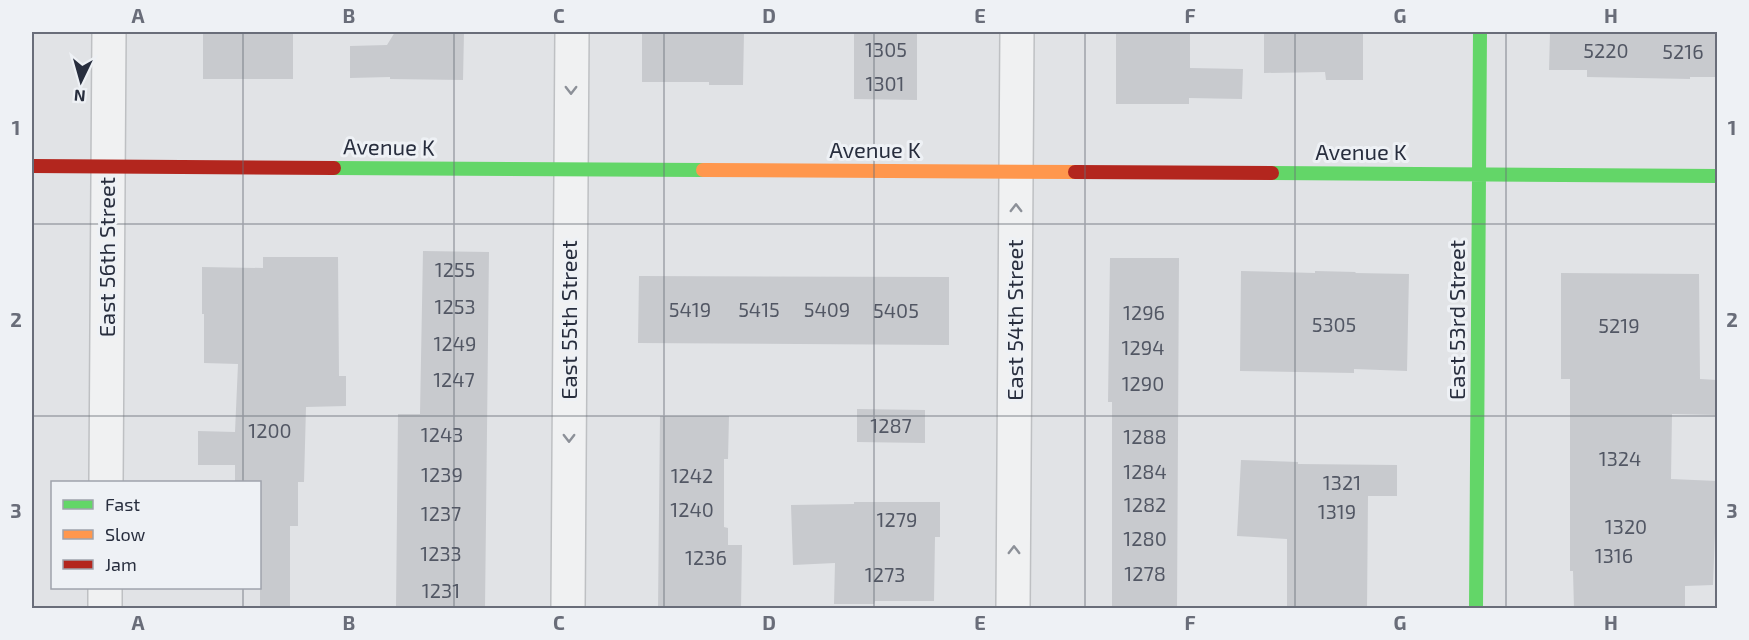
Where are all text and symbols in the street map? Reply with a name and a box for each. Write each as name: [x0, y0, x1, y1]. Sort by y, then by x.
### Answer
text: A: [131, 3, 145, 27]
text: B: [343, 3, 355, 27]
text: C: [553, 3, 565, 27]
text: D: [762, 3, 776, 27]
text: E: [974, 3, 986, 27]
text: F: [1184, 3, 1196, 27]
text: G: [1394, 3, 1406, 27]
text: H: [1604, 3, 1618, 27]
house number: 1305: [865, 37, 907, 61]
house number: 5220: [1583, 38, 1629, 62]
house number: 5216: [1662, 39, 1704, 63]
north arrow: [51, 51, 111, 111]
house number: 1301: [865, 71, 905, 95]
one-way arrow: [565, 85, 577, 94]
text: N: [73, 86, 86, 106]
text: 1: [12, 115, 20, 139]
text: 1: [1728, 115, 1736, 139]
street label: Avenue K: [343, 132, 435, 160]
street label: Avenue K: [829, 136, 921, 162]
street label: Avenue K: [1315, 138, 1407, 164]
street label: East 56th Street: [93, 177, 119, 337]
one-way arrow: [1010, 204, 1022, 213]
street label: East 54th Street: [1001, 239, 1027, 401]
street label: East 55th Street: [555, 240, 581, 400]
street label: East 53rd Street: [1443, 240, 1469, 400]
house number: 1255: [435, 257, 475, 281]
house number: 1253: [434, 294, 476, 318]
house number: 5419: [669, 297, 711, 321]
house number: 5415: [738, 297, 780, 321]
house number: 5409: [804, 297, 850, 321]
house number: 5405: [873, 298, 919, 322]
house number: 1296: [1123, 300, 1165, 324]
text: 2: [10, 307, 22, 331]
text: 2: [1726, 307, 1738, 331]
house number: 5305: [1312, 312, 1356, 336]
house number: 5219: [1598, 313, 1640, 337]
house number: 1249: [434, 331, 476, 355]
house number: 1294: [1122, 335, 1164, 359]
house number: 1247: [433, 367, 475, 391]
house number: 1290: [1122, 371, 1164, 395]
house number: 1287: [870, 413, 912, 437]
house number: 1200: [248, 418, 292, 442]
house number: 1243: [421, 422, 463, 446]
house number: 1288: [1123, 424, 1167, 448]
one-way arrow: [563, 434, 575, 443]
house number: 1324: [1599, 446, 1641, 470]
house number: 1284: [1123, 459, 1167, 483]
house number: 1239: [421, 462, 463, 486]
house number: 1242: [671, 463, 713, 487]
house number: 1321: [1323, 470, 1361, 494]
legend: [51, 481, 261, 589]
house number: 1282: [1124, 492, 1166, 516]
text: Fast: [105, 493, 140, 515]
house number: 1240: [670, 497, 714, 521]
text: 3: [10, 498, 22, 522]
text: 3: [1726, 498, 1738, 522]
house number: 1319: [1318, 499, 1356, 523]
house number: 1237: [421, 501, 461, 525]
house number: 1279: [877, 507, 917, 531]
house number: 1320: [1605, 514, 1647, 538]
text: Slow: [105, 523, 146, 545]
house number: 1280: [1123, 526, 1167, 550]
house number: 1233: [420, 541, 462, 565]
house number: 1316: [1595, 543, 1633, 567]
house number: 1236: [685, 545, 727, 569]
one-way arrow: [1008, 546, 1020, 555]
text: Jam: [105, 553, 137, 575]
house number: 1278: [1124, 561, 1166, 585]
house number: 1273: [865, 562, 905, 586]
house number: 1231: [422, 578, 460, 602]
text: A: [131, 610, 145, 634]
text: B: [343, 610, 355, 634]
text: C: [553, 610, 565, 634]
text: D: [762, 610, 776, 634]
text: E: [974, 610, 986, 634]
text: F: [1184, 610, 1196, 634]
text: G: [1394, 610, 1406, 634]
text: H: [1604, 610, 1618, 634]

